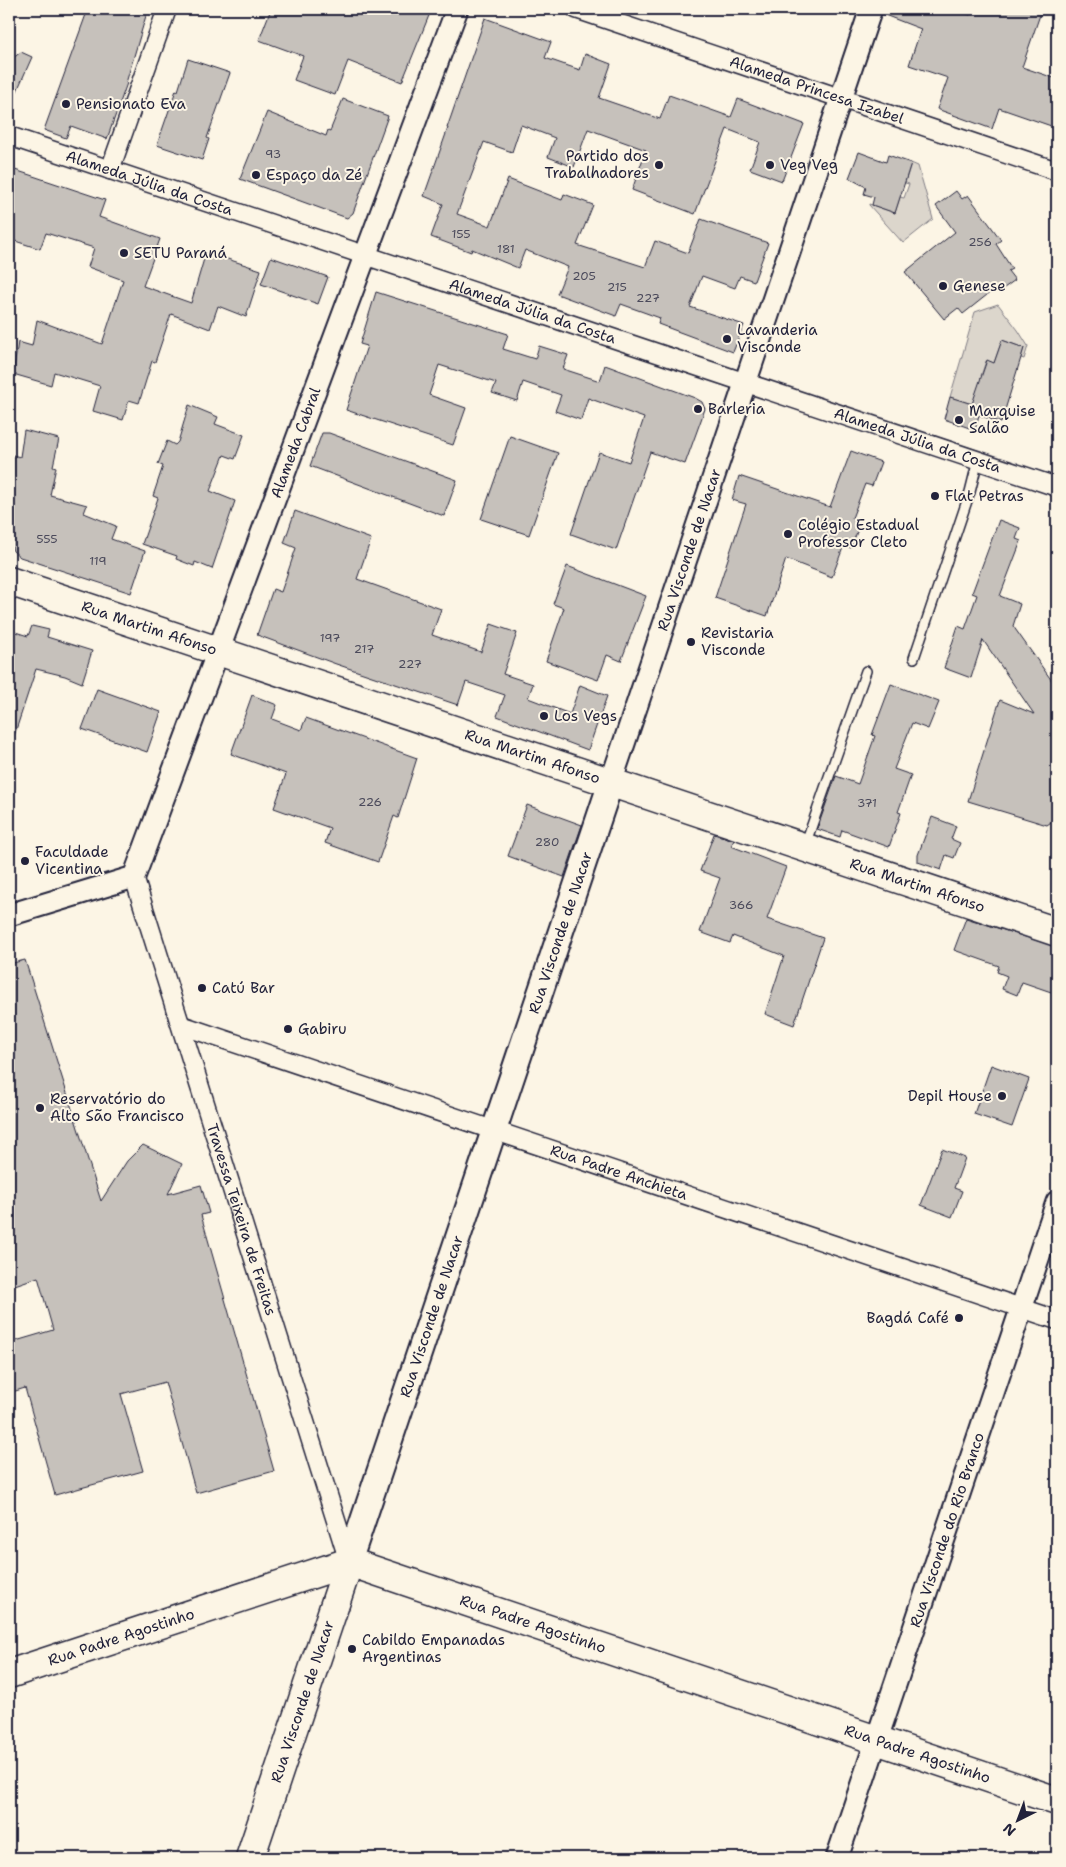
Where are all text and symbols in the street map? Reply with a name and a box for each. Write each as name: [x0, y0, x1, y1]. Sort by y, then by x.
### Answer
street label: Alameda Princesa Izabel: [727, 51, 907, 129]
place label: Pensionato Eva: [76, 94, 187, 114]
marker: Pensionato Eva: [60, 98, 72, 110]
street label: Alameda Júlia da Costa: [63, 146, 236, 220]
house number: 93: [265, 146, 281, 162]
place label: Partido dos Trabalhadores: [545, 146, 649, 183]
place label: Veg Veg: [780, 155, 838, 175]
marker: Partido dos Trabalhadores: [653, 159, 665, 171]
marker: Veg Veg: [764, 159, 776, 171]
place label: Espaço da Zé: [266, 165, 362, 185]
marker: Espaço da Zé: [250, 169, 262, 181]
house number: 155: [451, 226, 471, 242]
house number: 256: [968, 234, 992, 250]
house number: 181: [497, 241, 515, 257]
place label: SETU Paraná: [134, 243, 227, 263]
marker: SETU Paraná: [118, 247, 130, 259]
house number: 205: [572, 268, 596, 284]
street label: Alameda Júlia da Costa: [446, 274, 619, 349]
place label: Genese: [953, 276, 1006, 296]
house number: 215: [607, 279, 627, 295]
marker: Genese: [937, 280, 949, 292]
house number: 227: [636, 290, 660, 306]
place label: Lavanderia Visconde: [737, 320, 818, 357]
marker: Lavanderia Visconde: [721, 333, 733, 345]
street label: Alameda Cabral: [266, 384, 326, 501]
place label: Barleria: [708, 399, 766, 419]
place label: Marquise Salão: [969, 401, 1036, 438]
marker: Barleria: [692, 403, 704, 415]
street label: Alameda Júlia da Costa: [831, 403, 1004, 478]
marker: Marquise Salão: [953, 414, 965, 426]
street label: Rua Visconde de Nacar: [653, 466, 726, 633]
place label: Flat Petras: [945, 486, 1024, 506]
marker: Flat Petras: [929, 490, 941, 502]
place label: Colégio Estadual Professor Cleto: [798, 515, 920, 552]
marker: Colégio Estadual Professor Cleto: [782, 528, 794, 540]
house number: 555: [36, 531, 58, 547]
house number: 119: [89, 553, 107, 569]
street label: Rua Martim Afonso: [79, 596, 220, 660]
place label: Revistaria Visconde: [701, 623, 774, 660]
house number: 197: [320, 630, 340, 646]
marker: Revistaria Visconde: [685, 636, 697, 648]
house number: 217: [354, 641, 374, 657]
house number: 227: [398, 656, 422, 672]
place label: Los Vegs: [554, 706, 617, 726]
marker: Los Vegs: [538, 710, 550, 722]
street label: Rua Martim Afonso: [462, 724, 603, 788]
house number: 226: [358, 794, 382, 810]
house number: 371: [857, 795, 877, 811]
house number: 280: [535, 834, 559, 850]
place label: Faculdade Vicentina: [35, 842, 109, 879]
street label: Rua Visconde de Nacar: [524, 849, 597, 1016]
street label: Rua Martim Afonso: [847, 853, 988, 917]
marker: Faculdade Vicentina: [19, 855, 31, 867]
house number: 366: [729, 897, 753, 913]
place label: Catú Bar: [212, 978, 275, 998]
marker: Catú Bar: [196, 982, 208, 994]
place label: Gabiru: [298, 1019, 347, 1039]
marker: Gabiru: [282, 1023, 294, 1035]
place label: Depil House: [908, 1086, 992, 1106]
place label: Reservatório do Alto São Francisco: [50, 1089, 184, 1126]
marker: Depil House: [996, 1090, 1008, 1102]
marker: Reservatório do Alto São Francisco: [34, 1102, 46, 1114]
street label: Travessa Teixeira de Freitas: [202, 1121, 281, 1318]
street label: Rua Padre Anchieta: [548, 1140, 691, 1205]
street label: Rua Visconde de Nacar: [395, 1233, 468, 1400]
place label: Bagdá Café: [867, 1308, 949, 1328]
marker: Bagdá Café: [953, 1312, 965, 1324]
street label: Rua Visconde do Rio Branco: [905, 1430, 989, 1630]
street label: Rua Padre Agostinho: [457, 1590, 609, 1658]
street label: Rua Padre Agostinho: [45, 1604, 197, 1671]
street label: Rua Visconde de Nacar: [266, 1618, 339, 1785]
place label: Cabildo Empanadas Argentinas: [362, 1630, 505, 1667]
marker: Cabildo Empanadas Argentinas: [346, 1643, 358, 1655]
street label: Rua Padre Agostinho: [842, 1720, 993, 1788]
north arrow: [994, 1794, 1044, 1844]
text: N: [999, 1819, 1019, 1840]

